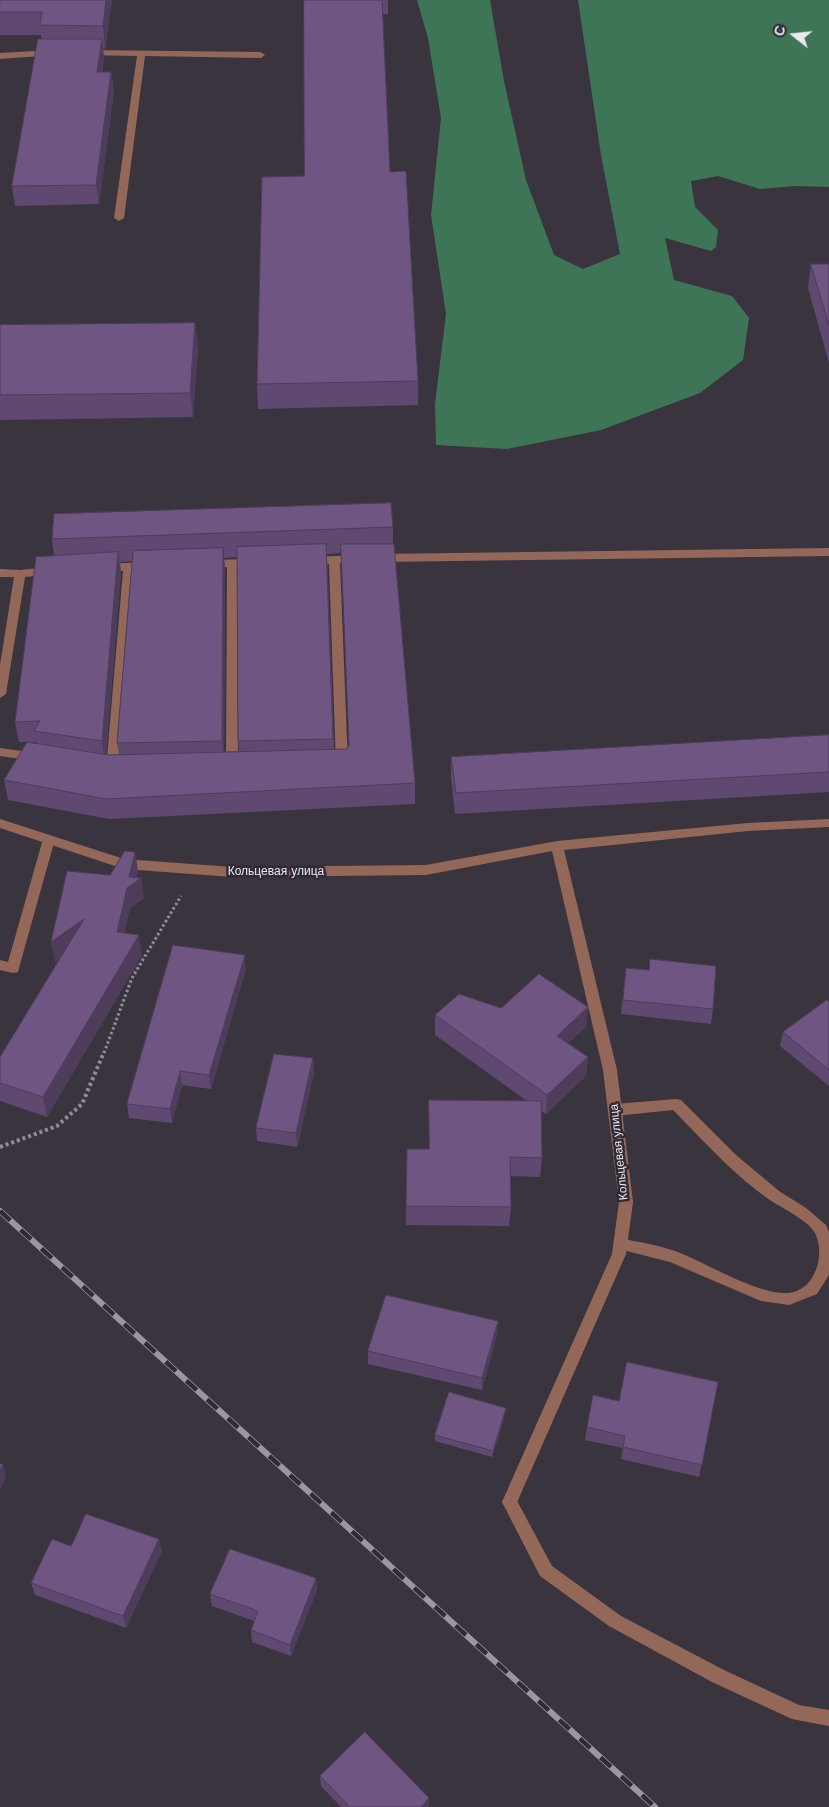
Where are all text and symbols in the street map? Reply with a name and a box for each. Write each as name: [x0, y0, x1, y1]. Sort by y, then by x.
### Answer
north arrow: [769, 10, 819, 60]
text: С: [770, 24, 789, 38]
street label: Кольцевая улица: [228, 864, 324, 878]
street label: Кольцевая улица: [607, 1103, 631, 1201]

